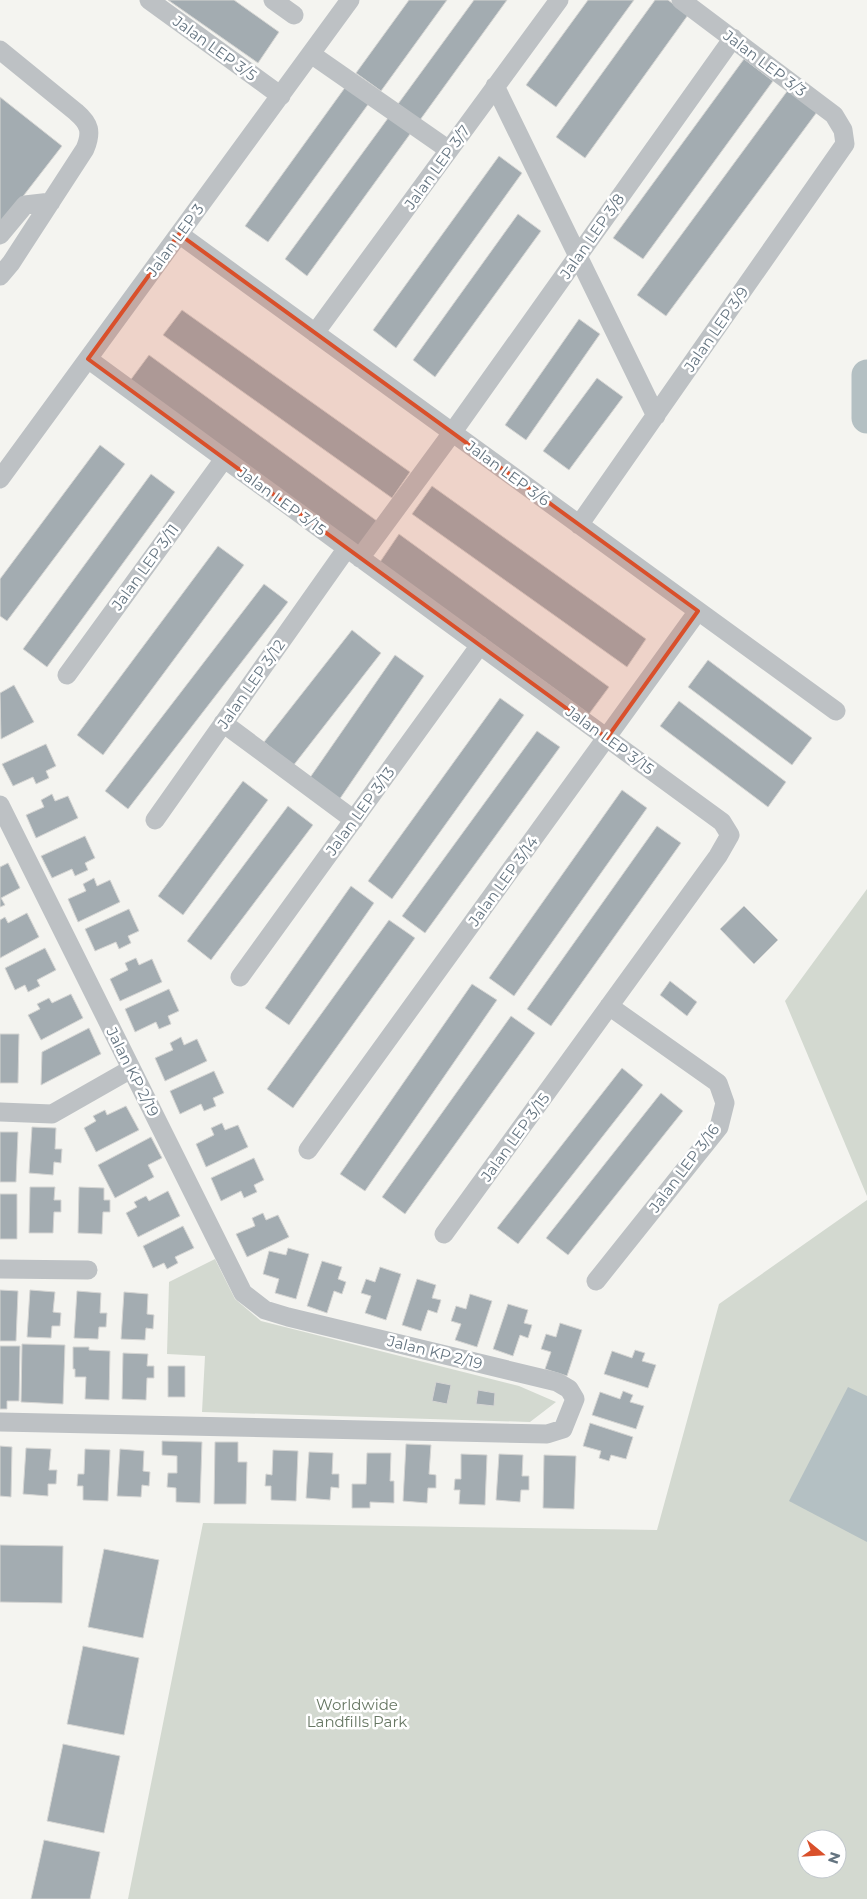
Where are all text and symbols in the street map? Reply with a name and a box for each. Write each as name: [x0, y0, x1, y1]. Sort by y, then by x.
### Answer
street label: Jalan LEP 3/5: [169, 11, 261, 85]
street label: Jalan LEP 3/3: [719, 25, 810, 100]
street label: Jalan LEP 3/7: [400, 121, 474, 214]
street label: Jalan LEP 3/8: [555, 190, 628, 283]
street label: Jalan LEP 3: [142, 200, 208, 281]
street label: Jalan LEP 3/9: [679, 283, 752, 376]
street label: Jalan LEP 3/6: [461, 436, 554, 510]
street label: Jalan LEP 3/15: [233, 462, 330, 539]
street label: Jalan LEP 3/11: [107, 520, 183, 615]
street label: Jalan LEP 3/12: [213, 636, 289, 733]
street label: Jalan LEP 3/15: [561, 701, 658, 778]
street label: Jalan LEP 3/13: [321, 763, 398, 860]
street label: Jalan LEP 3/14: [464, 832, 542, 930]
street label: Jalan KP 2/19: [102, 1023, 164, 1120]
street label: Jalan LEP 3/15: [476, 1089, 553, 1186]
street label: Jalan LEP 3/16: [644, 1120, 723, 1217]
street label: Jalan KP 2/19: [384, 1331, 485, 1373]
park label: Worldwide Landfills Park: [307, 1695, 407, 1731]
north arrow: [797, 1829, 847, 1879]
text: N: [824, 1850, 845, 1866]

